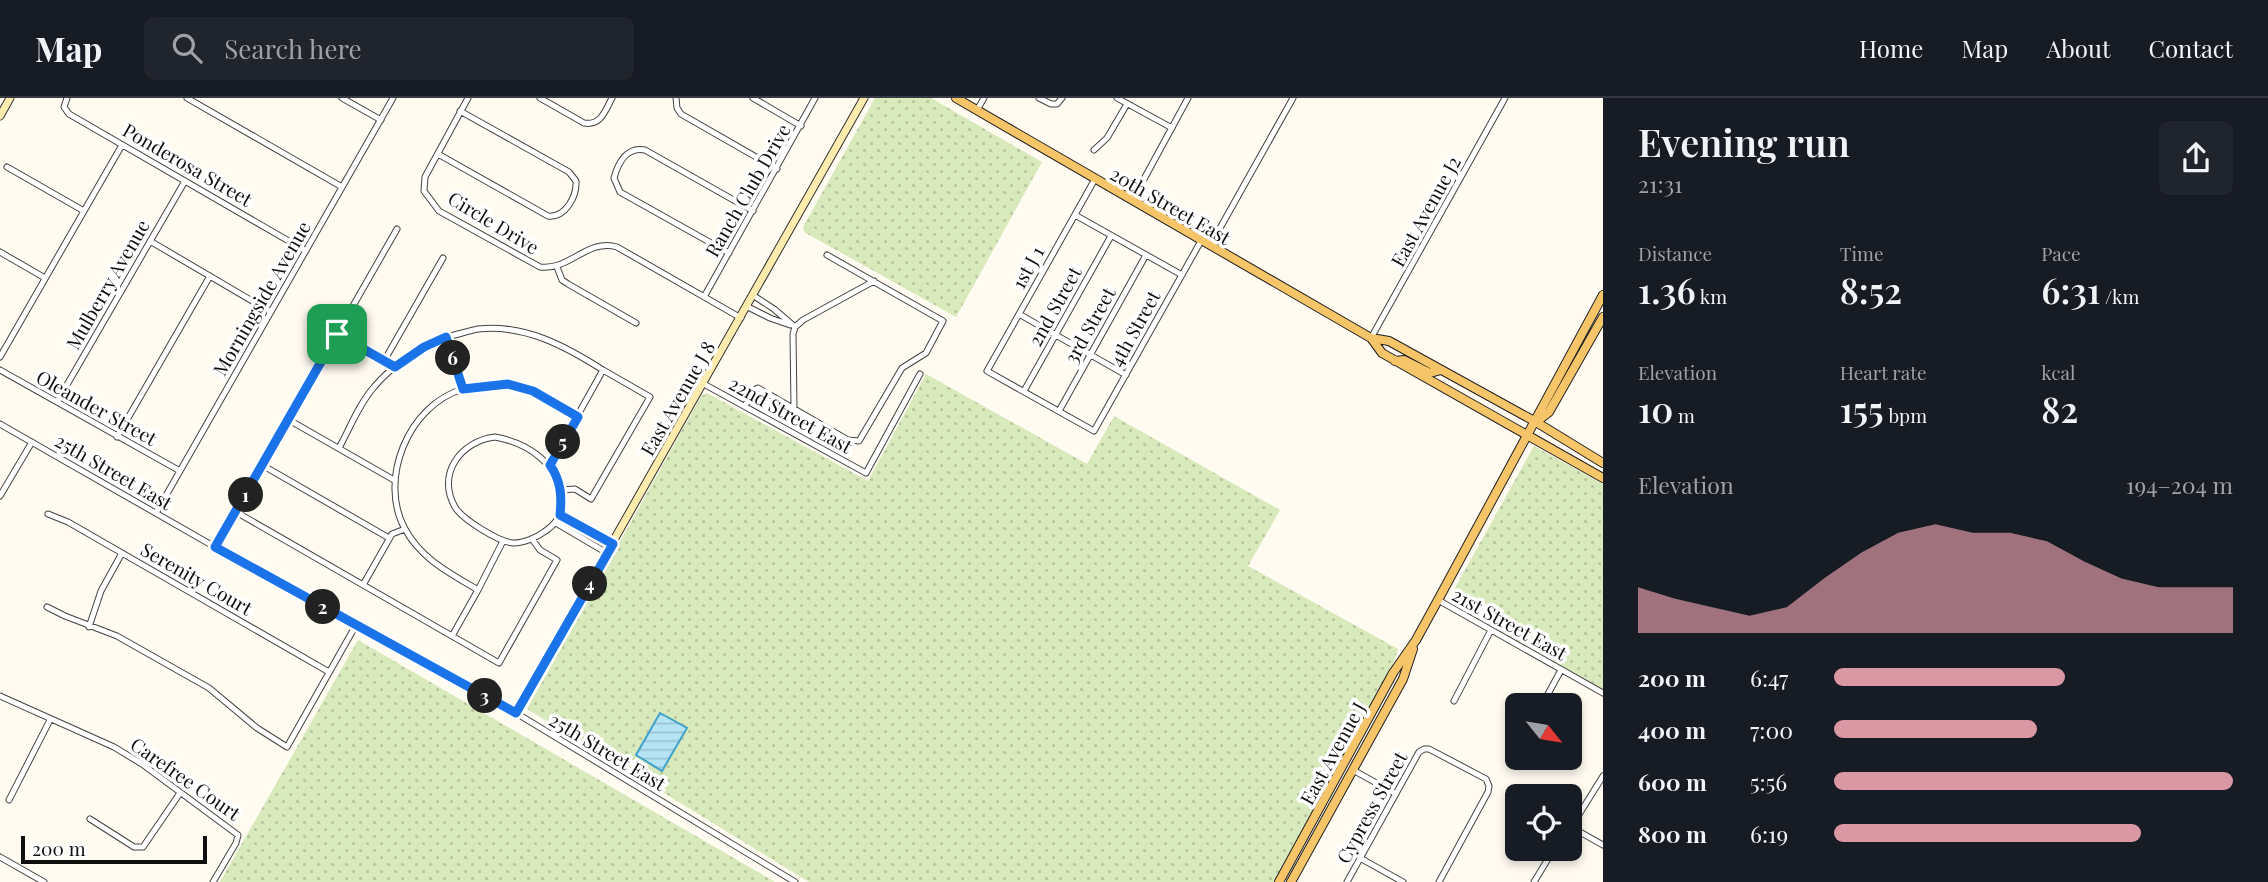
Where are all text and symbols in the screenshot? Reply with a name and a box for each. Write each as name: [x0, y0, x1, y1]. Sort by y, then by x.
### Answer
search box: [144, 17, 634, 80]
text: Map: [35, 26, 102, 70]
icon: search: [168, 29, 206, 67]
text: Search here: [224, 31, 362, 66]
text: Home: [1859, 32, 1923, 64]
text: Map: [1961, 32, 2008, 64]
text: About: [2046, 32, 2110, 64]
text: Contact: [2148, 32, 2233, 64]
street label: Ponderosa Street: [119, 116, 258, 212]
text: Evening run: [1638, 116, 1850, 167]
street label: Ranch Club Drive: [698, 119, 796, 261]
button: share: [2159, 121, 2233, 195]
street label: East Avenue J2: [1384, 151, 1466, 271]
street label: 20th Street East: [1106, 160, 1236, 250]
text: 21:31: [1638, 168, 1683, 199]
street label: Circle Drive: [444, 185, 544, 259]
street label: Mulberry Avenue: [59, 214, 155, 354]
street label: Morningside Avenue: [206, 216, 316, 380]
text: Distance: [1638, 240, 1712, 266]
text: Time: [1840, 240, 1884, 266]
text: Pace: [2041, 240, 2081, 266]
street label: 1st J 1: [1005, 241, 1049, 293]
street label: 2nd Street: [1021, 261, 1087, 350]
text: 1.36: [1638, 266, 1696, 313]
text: 8:52: [1840, 266, 1902, 313]
text: 6:31: [2041, 266, 2100, 313]
street label: 3rd Street: [1057, 282, 1121, 368]
text: km: [1696, 283, 1727, 309]
text: /km: [2100, 283, 2139, 309]
street label: 4th Street: [1103, 285, 1166, 371]
pin: [307, 304, 367, 364]
icon: arrive: [318, 315, 356, 353]
street label: East Avenue J 8: [634, 336, 720, 460]
pin: 6: [435, 341, 470, 376]
text: 6: [447, 344, 458, 370]
text: Elevation: [1638, 359, 1717, 385]
text: Heart rate: [1840, 359, 1927, 385]
text: kcal: [2041, 359, 2075, 385]
street label: Oleander Street: [32, 363, 162, 451]
street label: 22nd Street East: [725, 369, 857, 459]
text: 10: [1638, 385, 1673, 432]
text: 155: [1840, 385, 1884, 432]
text: 82: [2041, 385, 2078, 432]
text: m: [1673, 402, 1695, 428]
text: bpm: [1884, 402, 1927, 428]
pin: 5: [546, 424, 580, 460]
street label: 25th Street East: [51, 427, 178, 515]
text: 5: [558, 428, 567, 454]
text: Elevation: [1638, 469, 1734, 500]
text: 194–204 m: [2126, 469, 2233, 500]
pin: 1: [229, 478, 264, 512]
text: 1: [242, 481, 249, 507]
street label: Serenity Court: [136, 536, 258, 621]
pin: 4: [572, 566, 608, 602]
text: 4: [584, 570, 595, 596]
street label: 21st Street East: [1448, 581, 1572, 665]
pin: 2: [306, 589, 340, 624]
text: 2: [318, 593, 327, 619]
text: 200 m: [1638, 662, 1706, 693]
text: 6:47: [1750, 662, 1788, 693]
pin: 3: [468, 678, 503, 714]
text: 3: [480, 682, 489, 708]
north arrow: [1505, 693, 1582, 770]
map controls: [1505, 693, 1582, 861]
street label: East Avenue J: [1293, 697, 1371, 809]
street label: 25th Street East: [545, 706, 671, 796]
text: 400 m: [1638, 714, 1706, 745]
text: 7:00: [1750, 714, 1793, 745]
street label: Carefree Court: [126, 731, 246, 826]
street label: Cypress Street: [1330, 746, 1413, 868]
text: 600 m: [1638, 766, 1707, 797]
text: 5:56: [1750, 766, 1787, 797]
button: locate: [1505, 784, 1582, 861]
text: 800 m: [1638, 818, 1707, 849]
text: 6:19: [1750, 818, 1788, 849]
scale bar: [21, 833, 206, 865]
text: 200 m: [32, 835, 86, 861]

